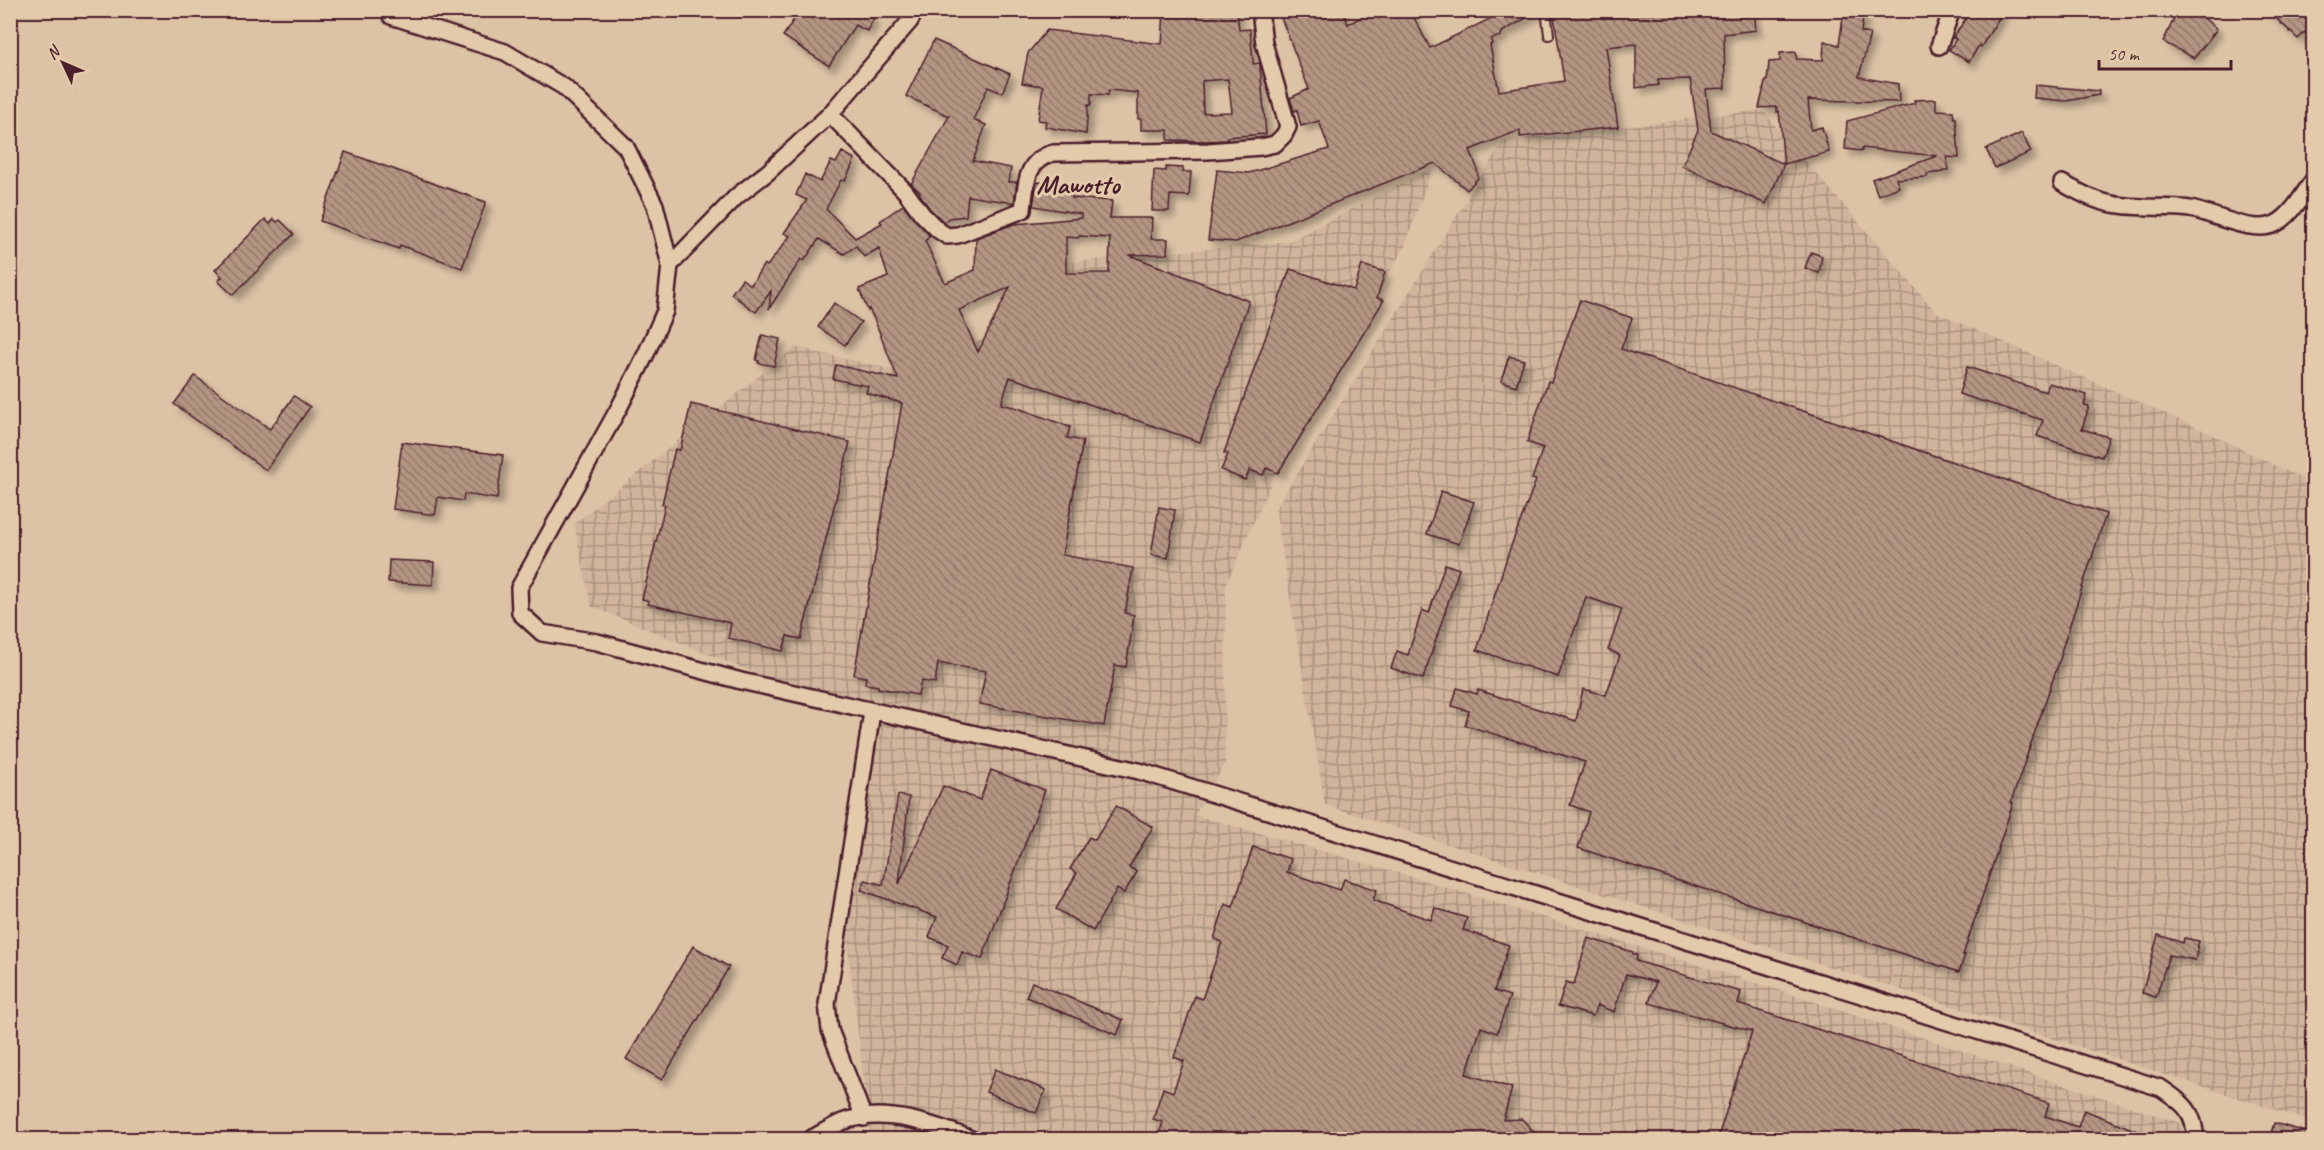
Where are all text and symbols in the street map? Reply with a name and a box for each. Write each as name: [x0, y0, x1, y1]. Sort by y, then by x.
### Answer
north arrow: [33, 33, 93, 93]
scale bar: [2099, 33, 2231, 71]
text: N: [42, 41, 66, 64]
text: 50 m: [2108, 43, 2141, 65]
district label: Mawotto: [1037, 167, 1122, 201]

